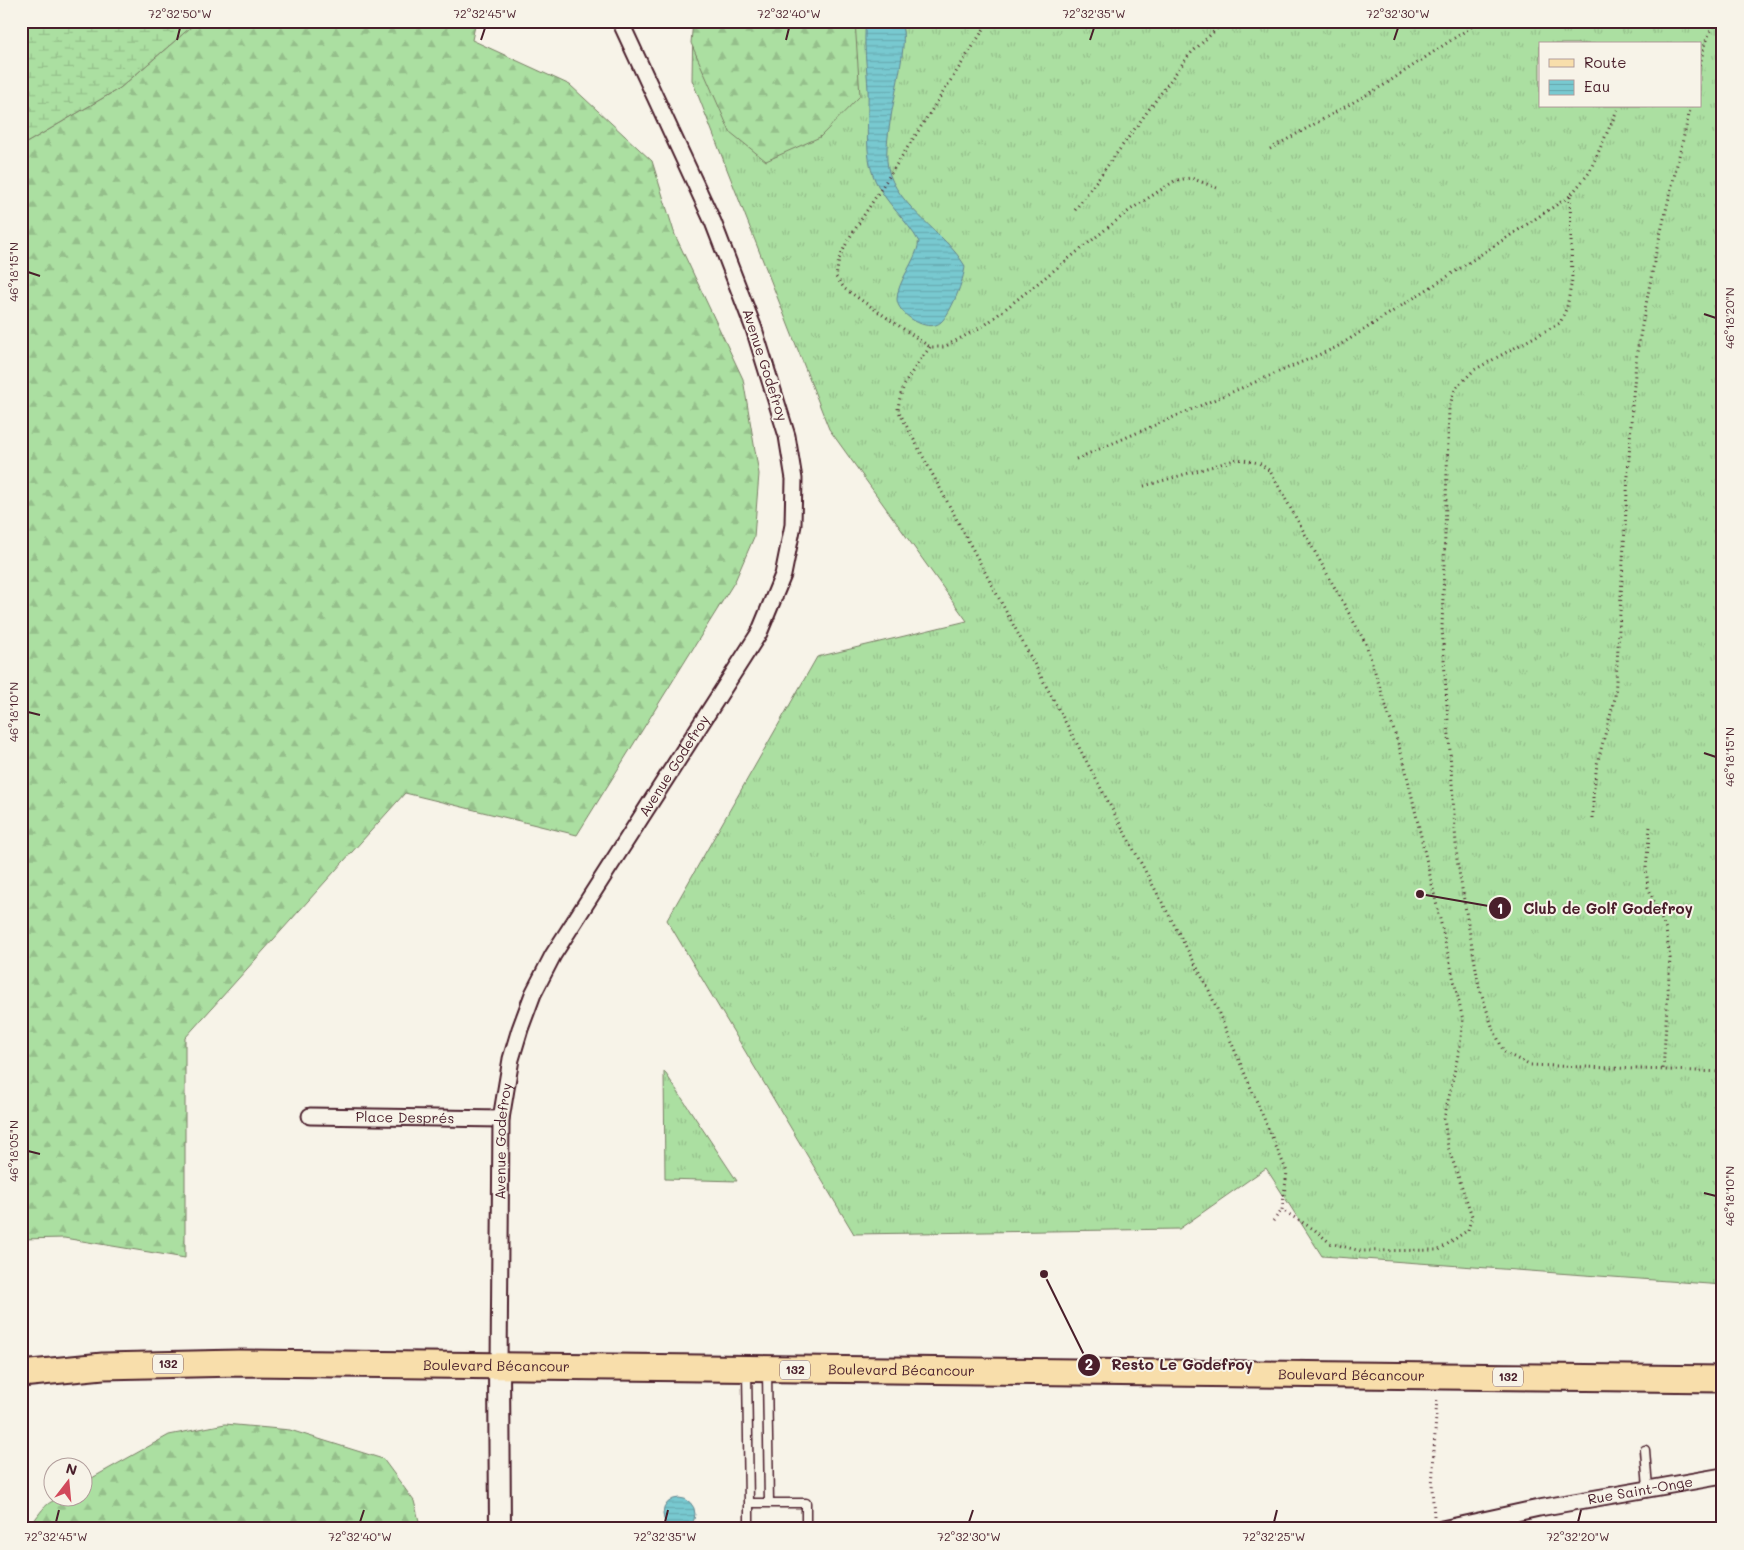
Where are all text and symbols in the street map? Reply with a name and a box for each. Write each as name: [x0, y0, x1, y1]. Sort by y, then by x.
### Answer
text: 72°32'50"W: [148, 5, 212, 21]
text: 72°32'45"W: [453, 5, 517, 21]
text: 72°32'40"W: [757, 5, 821, 21]
text: 72°32'35"W: [1062, 5, 1126, 21]
text: 72°32'30"W: [1366, 5, 1430, 21]
legend: [1539, 42, 1702, 108]
text: Route: [1584, 52, 1627, 72]
text: Eau: [1584, 76, 1610, 96]
text: 46°18'15"N: [5, 242, 21, 302]
text: 46°18'20"N: [1721, 287, 1737, 349]
street label: Avenue Godefroy: [738, 306, 793, 424]
text: 46°18'10"N: [5, 682, 21, 742]
street label: Avenue Godefroy: [634, 711, 713, 820]
text: 46°18'15"N: [1721, 727, 1737, 787]
callout: Club de Golf Godefroy: [1488, 893, 1702, 923]
text: 1: [1497, 898, 1503, 918]
text: Club de Golf Godefroy: [1523, 898, 1693, 918]
street label: Avenue Godefroy: [490, 1081, 516, 1200]
street label: Place Després: [355, 1107, 455, 1127]
text: 46°18'05"N: [5, 1120, 21, 1182]
text: 46°18'10"N: [1721, 1166, 1737, 1226]
callout: Resto Le Godefroy: [1076, 1350, 1263, 1380]
text: 2: [1085, 1354, 1093, 1374]
text: Resto Le Godefroy: [1111, 1354, 1253, 1374]
road number: 132: [153, 1355, 183, 1374]
street label: Boulevard Bécancour: [423, 1355, 570, 1376]
street label: Boulevard Bécancour: [828, 1359, 975, 1380]
road number: 132: [780, 1360, 810, 1380]
street label: Boulevard Bécancour: [1278, 1364, 1425, 1385]
road number: 132: [1493, 1368, 1523, 1386]
north arrow: [42, 1458, 92, 1508]
text: N: [64, 1458, 79, 1480]
street label: Rue Saint-Onge: [1586, 1471, 1694, 1508]
text: 72°32'45"W: [24, 1528, 88, 1544]
text: 72°32'40"W: [328, 1528, 392, 1544]
text: 72°32'35"W: [633, 1528, 697, 1544]
text: 72°32'30"W: [937, 1528, 1001, 1544]
text: 72°32'25"W: [1243, 1528, 1305, 1544]
text: 72°32'20"W: [1546, 1528, 1610, 1544]

